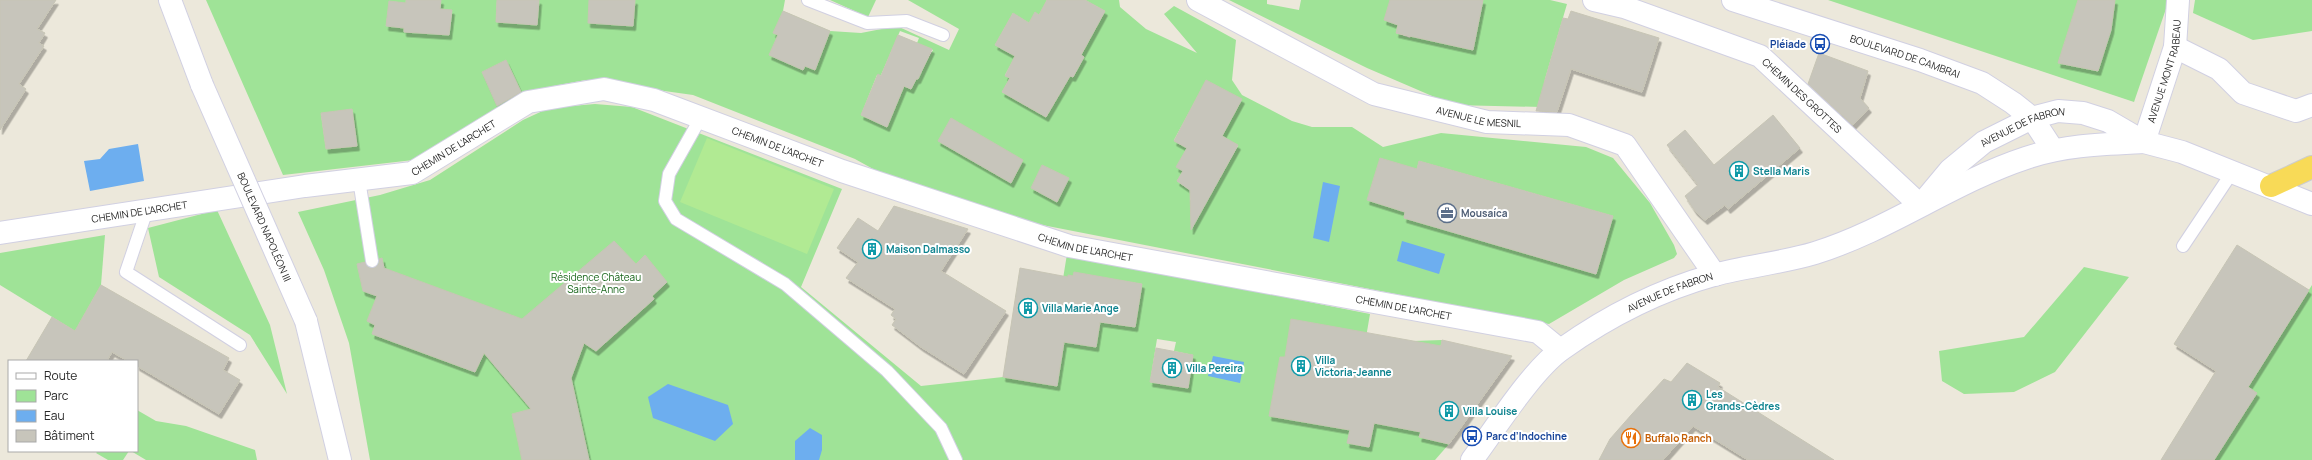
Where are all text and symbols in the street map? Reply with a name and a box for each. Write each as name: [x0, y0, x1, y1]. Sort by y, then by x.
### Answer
street label: AVENUE MONT RABEAU: [2144, 19, 2184, 125]
street label: BOULEVARD DE CAMBRAI: [1848, 31, 1962, 81]
bus stop icon: Pléiade: [1809, 33, 1831, 55]
place label: Pléiade: [1770, 37, 1806, 51]
street label: CHEMIN DES GROTTES: [1759, 55, 1845, 136]
street label: AVENUE LE MESNIL: [1435, 103, 1521, 130]
street label: AVENUE DE FABRON: [1977, 104, 2066, 150]
street label: CHEMIN DE L'ARCHET: [408, 116, 498, 179]
street label: CHEMIN DE L'ARCHET: [730, 123, 826, 170]
building icon: Stella Maris: [1728, 160, 1750, 182]
place label: Stella Maris: [1753, 164, 1810, 178]
street label: BOULEVARD NAPOLÉON III: [234, 170, 295, 284]
street label: CHEMIN DE L'ARCHET: [90, 197, 188, 226]
office icon: Mousaíca: [1436, 202, 1458, 224]
place label: Mousaíca: [1461, 206, 1508, 220]
street label: CHEMIN DE L'ARCHET: [1036, 229, 1134, 265]
building icon: Maison Dalmasso: [861, 238, 883, 260]
place label: Maison Dalmasso: [886, 242, 970, 256]
street label: AVENUE DE FABRON: [1625, 269, 1715, 315]
park label: Résidence Château Sainte-Anne: [551, 270, 641, 296]
street label: CHEMIN DE L'ARCHET: [1355, 292, 1453, 323]
building icon: Villa Marie Ange: [1017, 297, 1039, 319]
place label: Villa Marie Ange: [1042, 301, 1119, 315]
place label: Villa Victoria-Jeanne: [1315, 353, 1392, 379]
building icon: Villa Victoria-Jeanne: [1290, 355, 1312, 377]
building icon: Villa Pereira: [1161, 357, 1183, 379]
legend: [8, 360, 138, 452]
place label: Villa Pereira: [1186, 361, 1243, 375]
text: Route: [44, 367, 77, 384]
text: Parc: [44, 387, 69, 404]
place label: Les Grands-Cèdres: [1706, 387, 1780, 413]
building icon: Les Grands-Cèdres: [1681, 389, 1703, 411]
building icon: Villa Louise: [1438, 400, 1460, 422]
place label: Villa Louise: [1463, 404, 1517, 418]
text: Eau: [44, 407, 65, 424]
bus stop icon: Parc d’Indochine: [1461, 425, 1483, 447]
text: Bâtiment: [44, 427, 95, 444]
restaurant icon: Buffalo Ranch: [1620, 427, 1642, 449]
place label: Parc d’Indochine: [1486, 429, 1567, 443]
place label: Buffalo Ranch: [1645, 431, 1712, 445]

